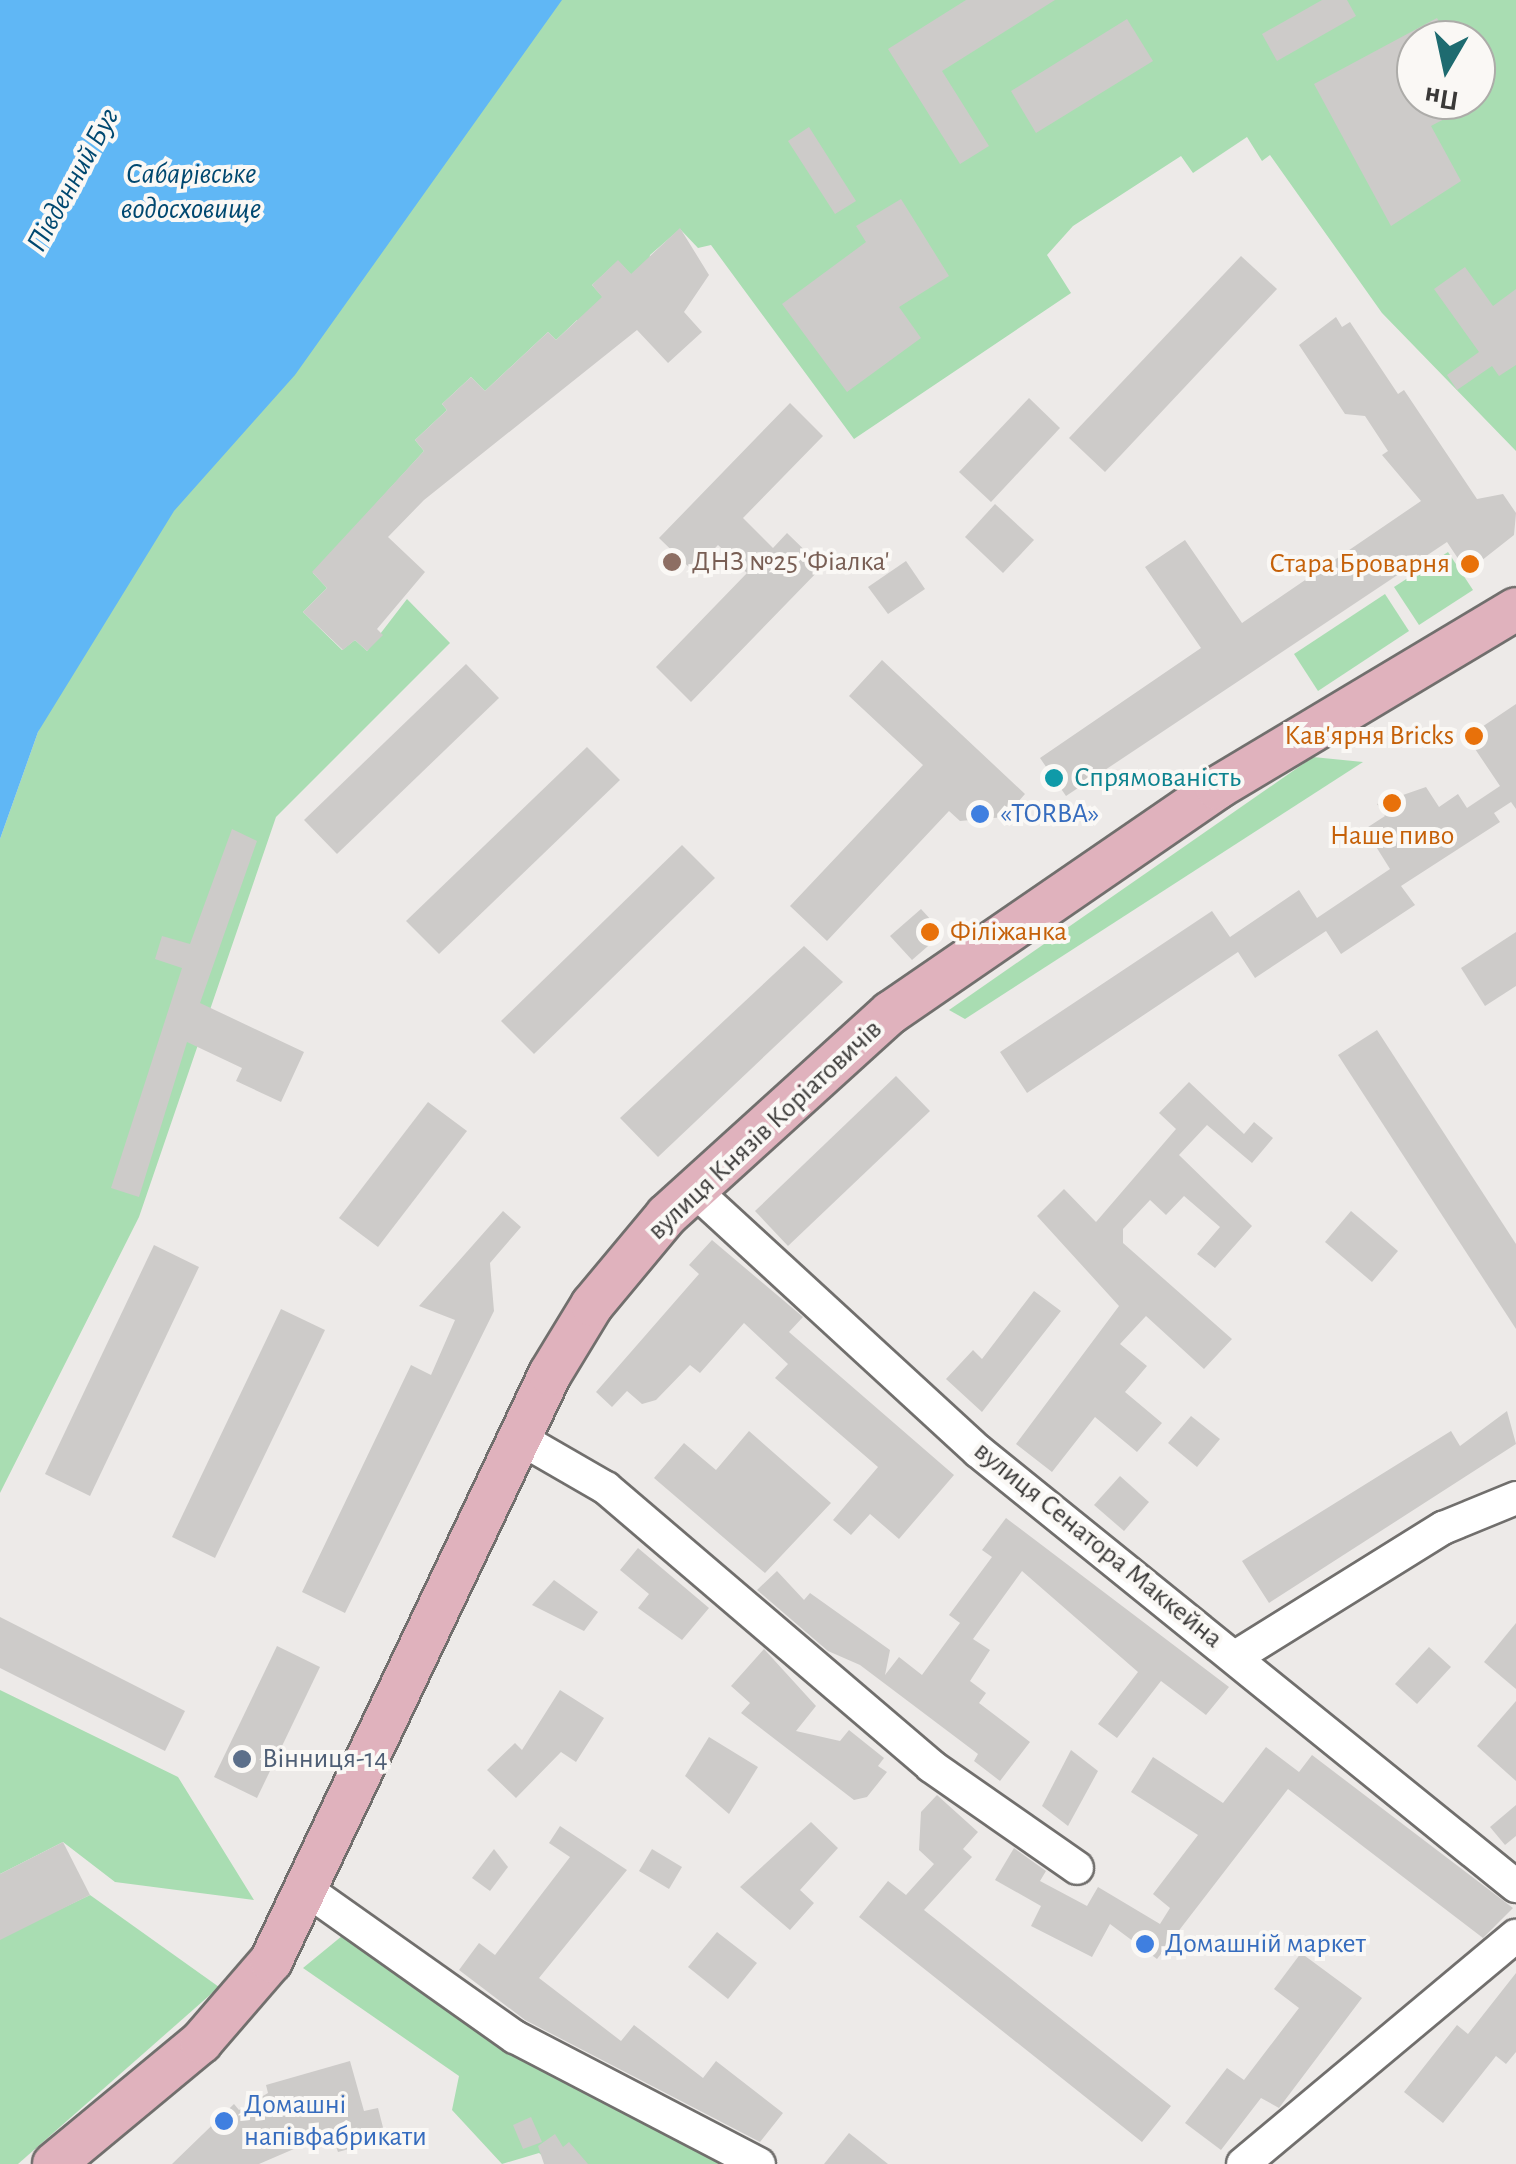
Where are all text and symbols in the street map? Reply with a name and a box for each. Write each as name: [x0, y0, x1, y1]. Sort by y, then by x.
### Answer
north arrow: [1396, 20, 1496, 120]
text: Пн: [1423, 81, 1461, 114]
water label: Південний Буг: [19, 102, 127, 258]
water label: Сабарівське водосховище: [121, 156, 261, 226]
place label: ДНЗ №25 'Фіалка': [692, 545, 889, 579]
place label: Стара Броварня: [1269, 547, 1450, 581]
marker: ДНЗ №25 'Фіалка': [661, 551, 683, 573]
marker: Стара Броварня: [1459, 553, 1481, 575]
place label: Кав'ярня Bricks: [1284, 719, 1454, 753]
marker: Кав'ярня Bricks: [1463, 725, 1485, 747]
place label: Спрямованість: [1074, 761, 1241, 795]
marker: Спрямованість: [1043, 767, 1065, 789]
marker: Наше пиво: [1381, 792, 1403, 814]
place label: «TORBA»: [1000, 797, 1099, 831]
marker: «TORBA»: [969, 803, 991, 825]
place label: Наше пиво: [1330, 819, 1454, 853]
place label: Філіжанка: [950, 915, 1067, 949]
marker: Філіжанка: [919, 921, 941, 943]
street label: вулиця Князів Коріатовичів: [641, 1013, 889, 1247]
street label: вулиця Сенатора Маккейна: [967, 1434, 1229, 1656]
place label: Вінниця-14: [262, 1742, 388, 1776]
marker: Вінниця-14: [231, 1748, 253, 1770]
place label: Домашній маркет: [1165, 1927, 1366, 1961]
marker: Домашній маркет: [1134, 1933, 1156, 1955]
place label: Домашні напівфабрикати: [244, 2088, 427, 2154]
marker: Домашні напівфабрикати: [213, 2110, 235, 2132]

